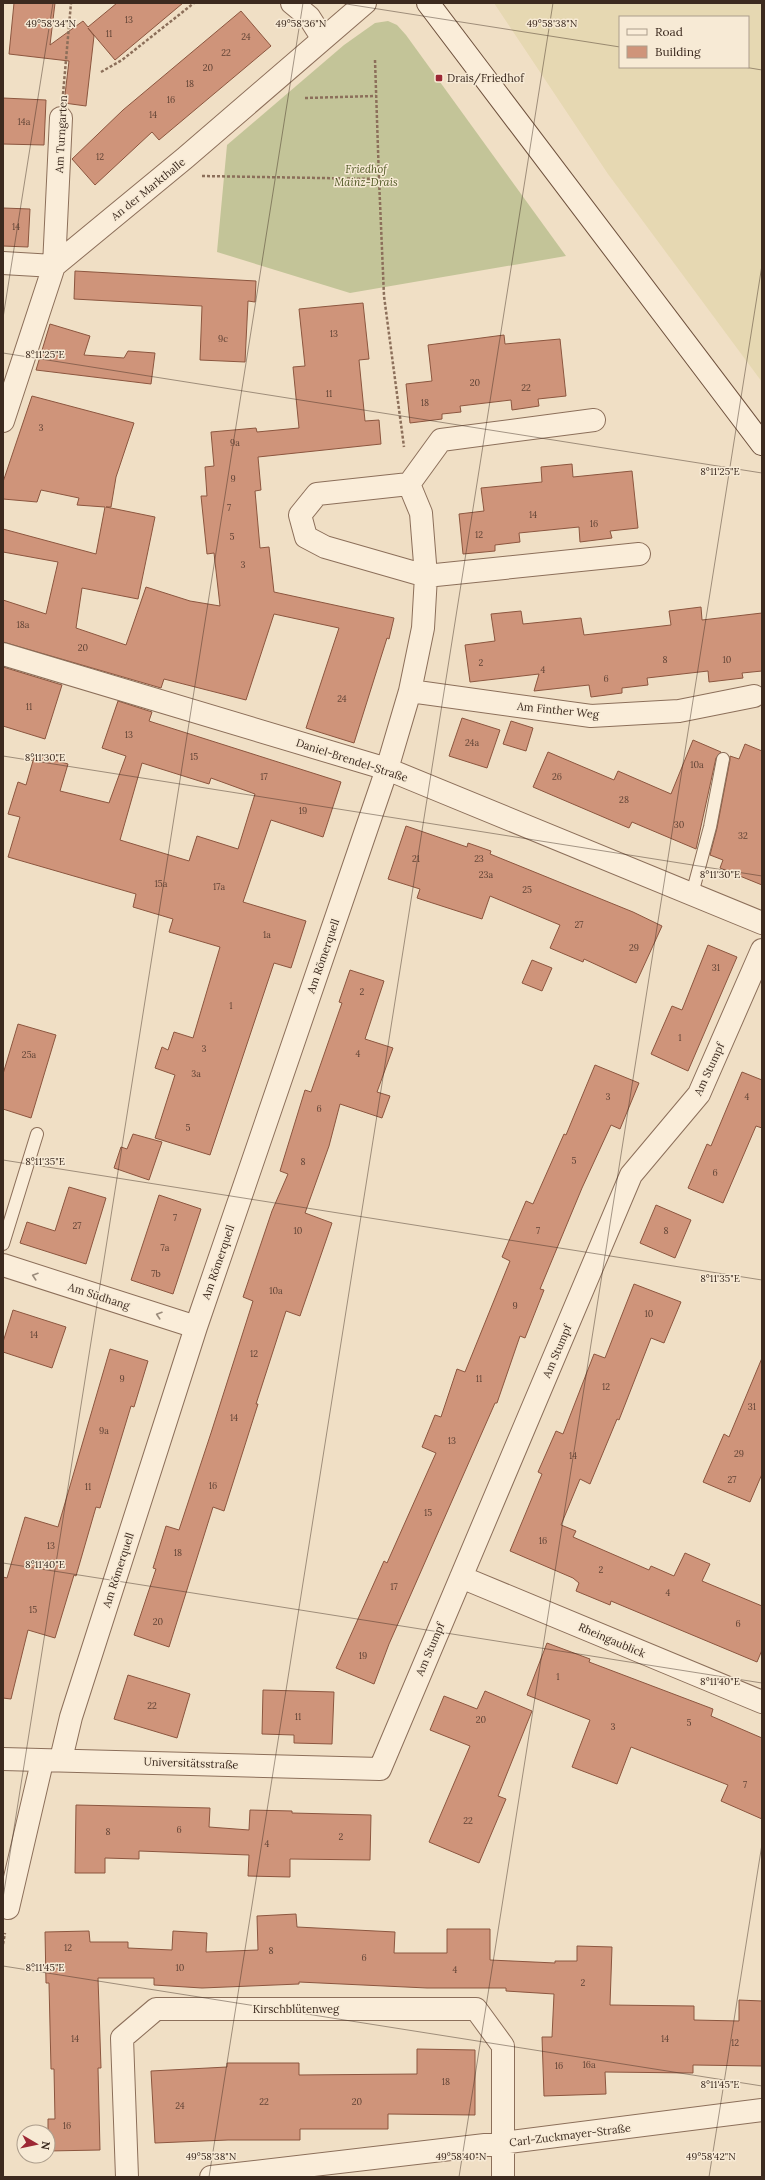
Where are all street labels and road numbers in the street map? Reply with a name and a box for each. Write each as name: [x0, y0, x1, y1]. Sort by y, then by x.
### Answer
street label: Am Turngarten: [52, 94, 70, 174]
street label: An der Markthalle: [107, 155, 188, 224]
street label: Am Finther Weg: [515, 699, 601, 721]
street label: Daniel-Brendel-Straße: [294, 735, 410, 785]
street label: Am Römerquell: [303, 917, 342, 996]
street label: Am Stumpf: [690, 1039, 728, 1099]
street label: Am Römerquell: [198, 1223, 237, 1302]
street label: Am Südhang: [65, 1279, 132, 1313]
street label: Am Stumpf: [539, 1321, 575, 1381]
street label: Am Römerquell: [99, 1531, 137, 1610]
street label: Am Stumpf: [412, 1619, 448, 1679]
street label: Rheingaublick: [576, 1620, 648, 1660]
street label: Universitätsstraße: [143, 1754, 239, 1772]
street label: Kirschblütenweg: [253, 2002, 340, 2016]
street label: Carl-Zuckmayer-Straße: [508, 2121, 632, 2149]

